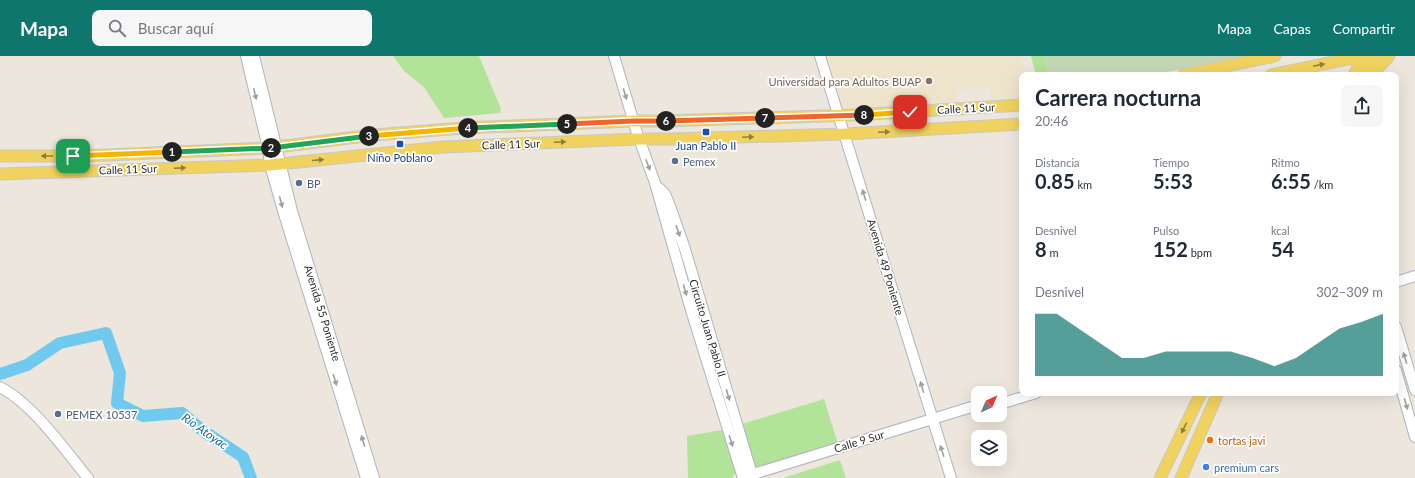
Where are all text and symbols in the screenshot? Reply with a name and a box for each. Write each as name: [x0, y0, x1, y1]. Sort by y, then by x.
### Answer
search box: [92, 10, 372, 46]
text: Mapa: [20, 17, 68, 40]
icon: search: [106, 17, 128, 39]
text: Buscar aquí: [138, 19, 214, 37]
text: Mapa: [1217, 20, 1252, 37]
text: Capas: [1274, 20, 1311, 37]
text: Compartir: [1333, 20, 1395, 37]
one-way arrow: [1313, 62, 1325, 68]
place label: Universidad para Adultos BUAP: [769, 75, 921, 88]
marker: Universidad para Adultos BUAP: [924, 76, 934, 86]
text: Carrera nocturna: [1035, 84, 1201, 111]
button: share: [1341, 85, 1383, 127]
one-way arrow: [252, 88, 258, 100]
one-way arrow: [622, 88, 628, 100]
pin: [893, 95, 927, 129]
street label: Calle 11 Sur: [937, 100, 995, 116]
icon: check: [899, 101, 921, 123]
pin: 8: [854, 105, 874, 125]
pin: 7: [755, 108, 775, 128]
text: 8: [861, 108, 867, 121]
pin: 6: [656, 111, 676, 131]
text: 7: [762, 111, 768, 124]
text: 20:46: [1035, 113, 1068, 129]
pin: 5: [557, 114, 577, 134]
text: 6: [663, 114, 669, 127]
text: 5: [564, 117, 570, 130]
pin: 4: [458, 118, 478, 138]
text: 4: [465, 121, 471, 134]
pin: 3: [359, 126, 379, 146]
marker: Juan Pablo II: [701, 127, 711, 137]
one-way arrow: [878, 128, 890, 135]
text: 3: [366, 129, 372, 142]
one-way arrow: [742, 134, 755, 140]
street label: Calle 11 Sur: [482, 136, 540, 152]
pin: 2: [261, 138, 281, 158]
pin: [56, 139, 90, 173]
marker: Niño Poblano: [395, 139, 405, 149]
one-way arrow: [554, 139, 566, 146]
place label: Juan Pablo II: [676, 139, 736, 152]
text: 2: [268, 141, 274, 154]
pin: 1: [162, 142, 182, 162]
icon: arrive: [62, 145, 84, 167]
text: 1: [169, 145, 175, 158]
place label: Niño Poblano: [367, 151, 433, 164]
one-way arrow: [40, 153, 53, 159]
place label: Pemex: [683, 155, 716, 168]
one-way arrow: [312, 156, 324, 163]
marker: Pemex: [670, 156, 680, 166]
text: Distancia: [1035, 156, 1080, 169]
text: Tiempo: [1153, 156, 1189, 169]
text: Ritmo: [1271, 156, 1300, 169]
one-way arrow: [646, 160, 652, 172]
street label: Calle 11 Sur: [99, 161, 157, 177]
one-way arrow: [174, 164, 186, 171]
text: 0.85: [1035, 169, 1075, 193]
text: 5:53: [1153, 169, 1193, 193]
text: 6:55: [1271, 169, 1311, 193]
place label: BP: [307, 177, 321, 190]
marker: BP: [294, 178, 304, 188]
text: km: [1075, 178, 1092, 191]
text: /km: [1311, 178, 1333, 191]
one-way arrow: [861, 189, 867, 201]
one-way arrow: [278, 196, 284, 209]
street label: Avenida 49 Poniente: [865, 217, 907, 317]
text: Desnivel: [1035, 224, 1077, 237]
text: Pulso: [1153, 224, 1179, 237]
text: kcal: [1271, 224, 1290, 237]
one-way arrow: [676, 225, 682, 237]
text: 8: [1035, 237, 1047, 261]
text: 152: [1153, 237, 1188, 261]
text: 54: [1271, 237, 1294, 261]
text: m: [1047, 246, 1058, 259]
text: bpm: [1188, 246, 1212, 259]
street label: Avenida 55 Poniente: [302, 263, 344, 363]
street label: Circuito Juan Pablo II: [687, 278, 729, 378]
one-way arrow: [682, 284, 688, 296]
text: Desnivel: [1035, 284, 1084, 300]
text: 302–309 m: [1316, 284, 1383, 300]
one-way arrow: [1402, 352, 1408, 364]
one-way arrow: [332, 374, 338, 386]
one-way arrow: [919, 380, 925, 392]
north arrow: [971, 386, 1007, 422]
map controls: [971, 386, 1007, 466]
one-way arrow: [725, 389, 731, 401]
one-way arrow: [1403, 398, 1409, 410]
place label: PEMEX 10537: [66, 408, 137, 421]
marker: PEMEX 10537: [53, 409, 63, 419]
water label: Río Atoyac: [179, 410, 231, 453]
one-way arrow: [1181, 422, 1187, 434]
street label: Calle 9 Sur: [832, 427, 886, 455]
button: layers: [971, 430, 1007, 466]
one-way arrow: [360, 434, 366, 446]
place label: tortas javi: [1218, 434, 1266, 447]
one-way arrow: [728, 435, 734, 447]
marker: tortas javi: [1205, 435, 1215, 445]
one-way arrow: [939, 445, 945, 457]
place label: premium cars: [1214, 461, 1279, 474]
marker: premium cars: [1201, 462, 1211, 472]

